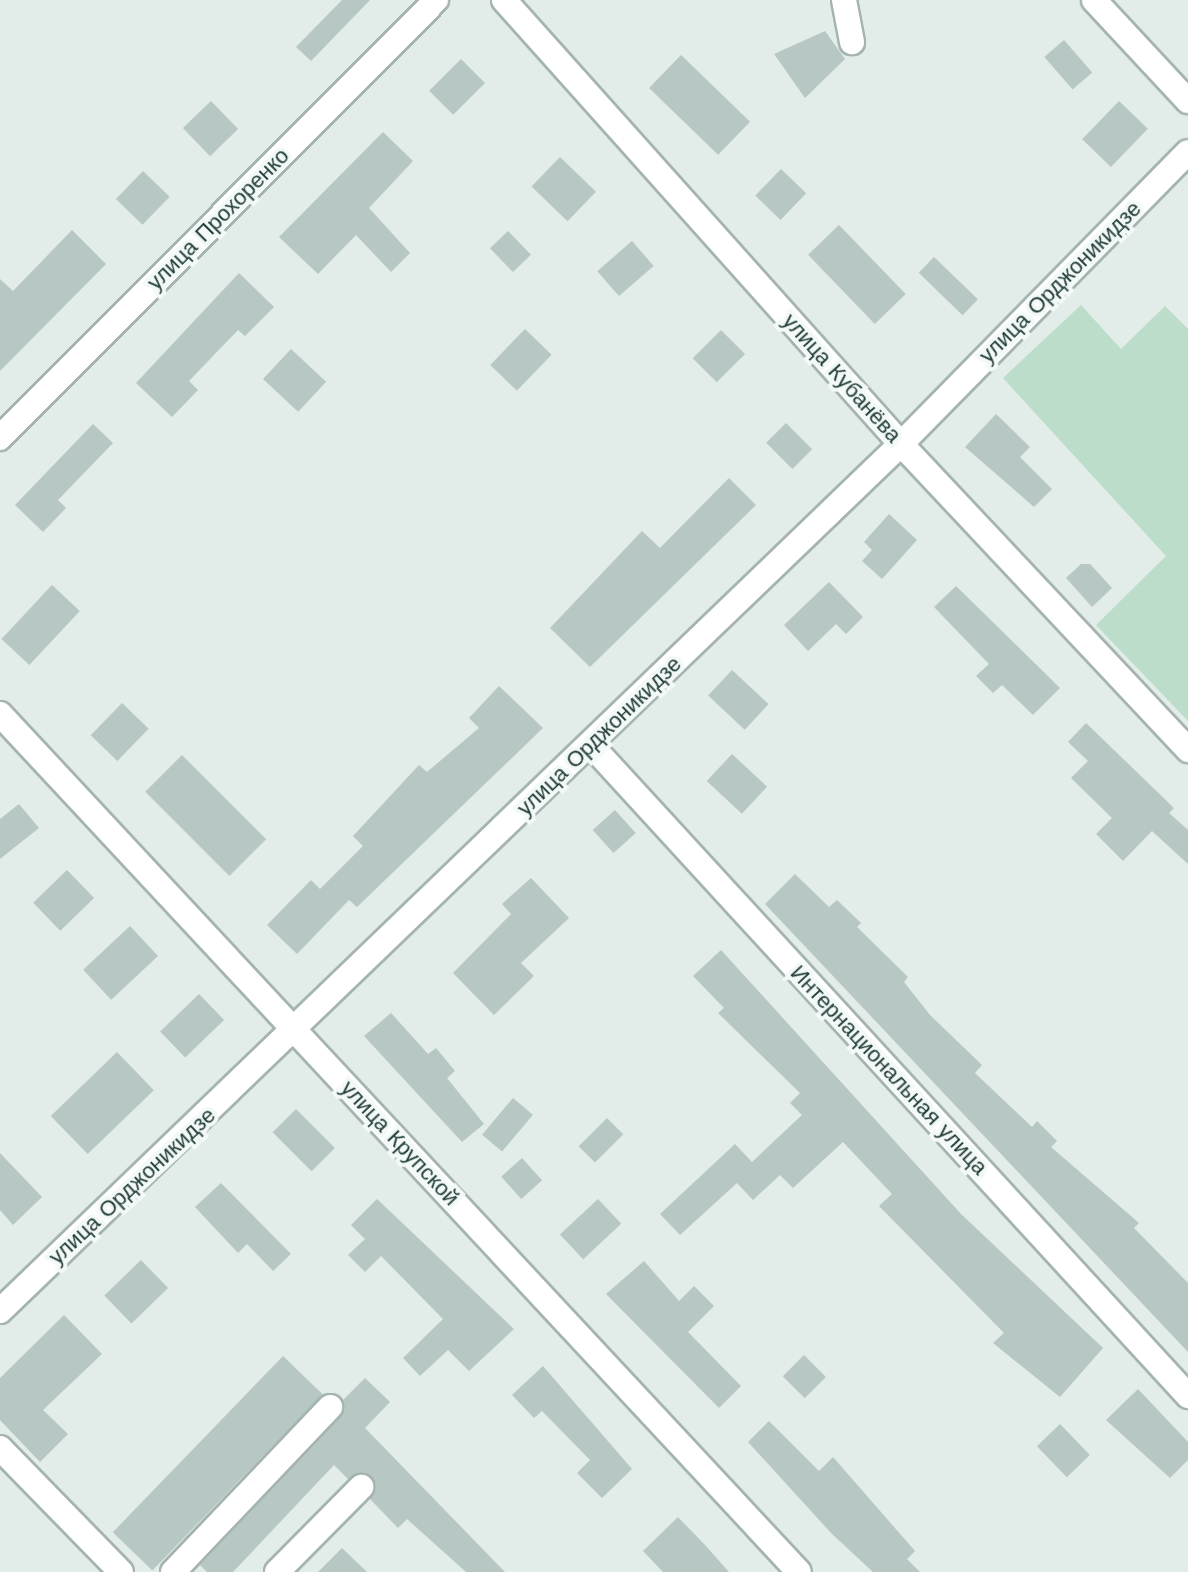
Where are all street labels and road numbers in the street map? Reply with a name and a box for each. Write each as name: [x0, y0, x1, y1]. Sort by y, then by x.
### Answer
street label: улица Прохоренко: [142, 143, 294, 295]
street label: улица Орджоникидзе: [974, 196, 1146, 368]
street label: улица Кубанёва: [777, 308, 907, 448]
street label: улица Орджоникидзе: [511, 651, 687, 821]
street label: Интернациональная улица: [785, 960, 993, 1180]
street label: улица Крупской: [335, 1075, 465, 1211]
street label: улица Орджоникидзе: [43, 1102, 221, 1270]

